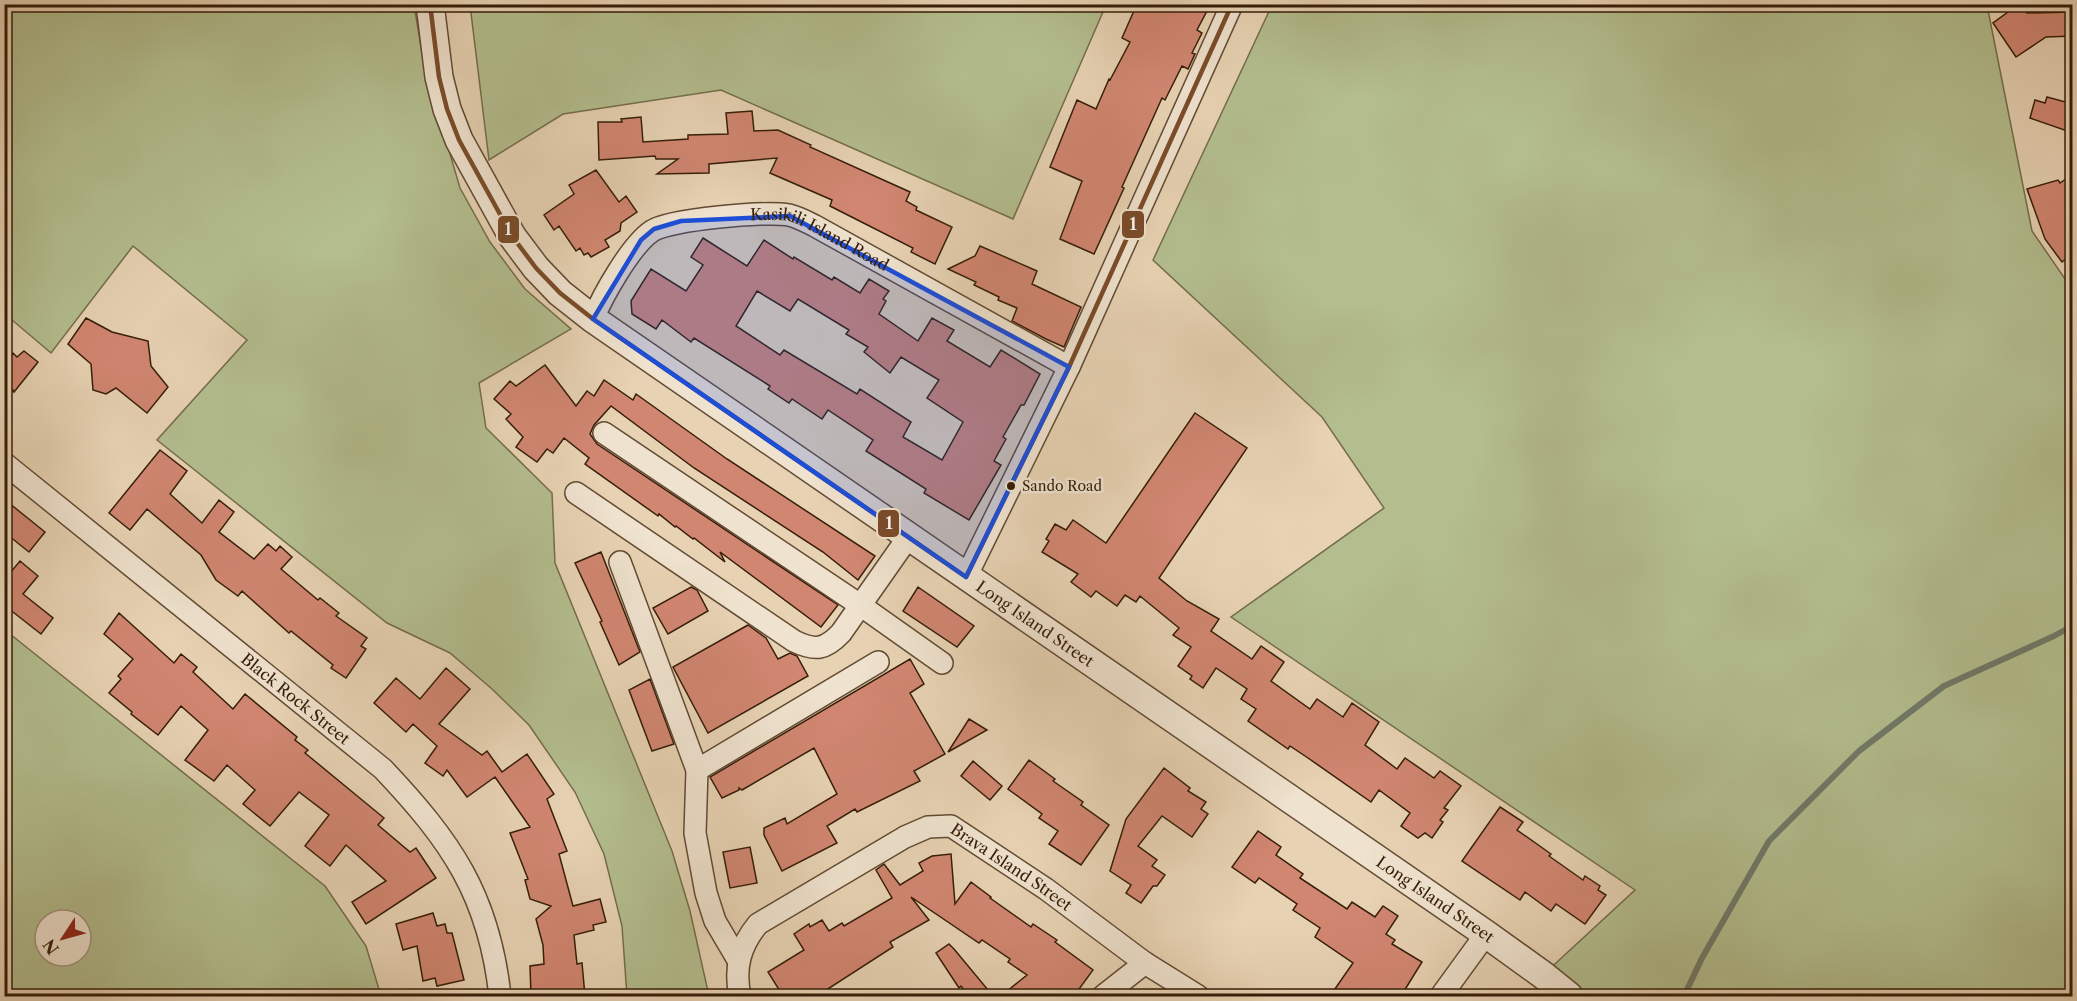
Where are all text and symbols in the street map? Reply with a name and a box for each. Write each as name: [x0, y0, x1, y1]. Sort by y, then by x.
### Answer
street label: Kasikili Island Road: [750, 204, 893, 275]
line badge: 1: [1121, 210, 1145, 239]
text: 1: [1129, 214, 1137, 234]
line badge: 1: [497, 215, 520, 244]
text: 1: [504, 219, 512, 239]
place label: Sando Road: [1022, 477, 1102, 495]
marker: Sando Road: [1005, 480, 1017, 492]
line badge: 1: [877, 509, 900, 538]
text: 1: [885, 513, 893, 533]
street label: Long Island Street: [972, 576, 1098, 671]
street label: Black Rock Street: [237, 649, 355, 749]
street label: Brava Island Street: [947, 819, 1076, 915]
street label: Long Island Street: [1373, 852, 1499, 947]
north arrow: [33, 908, 93, 968]
text: N: [39, 935, 63, 958]

